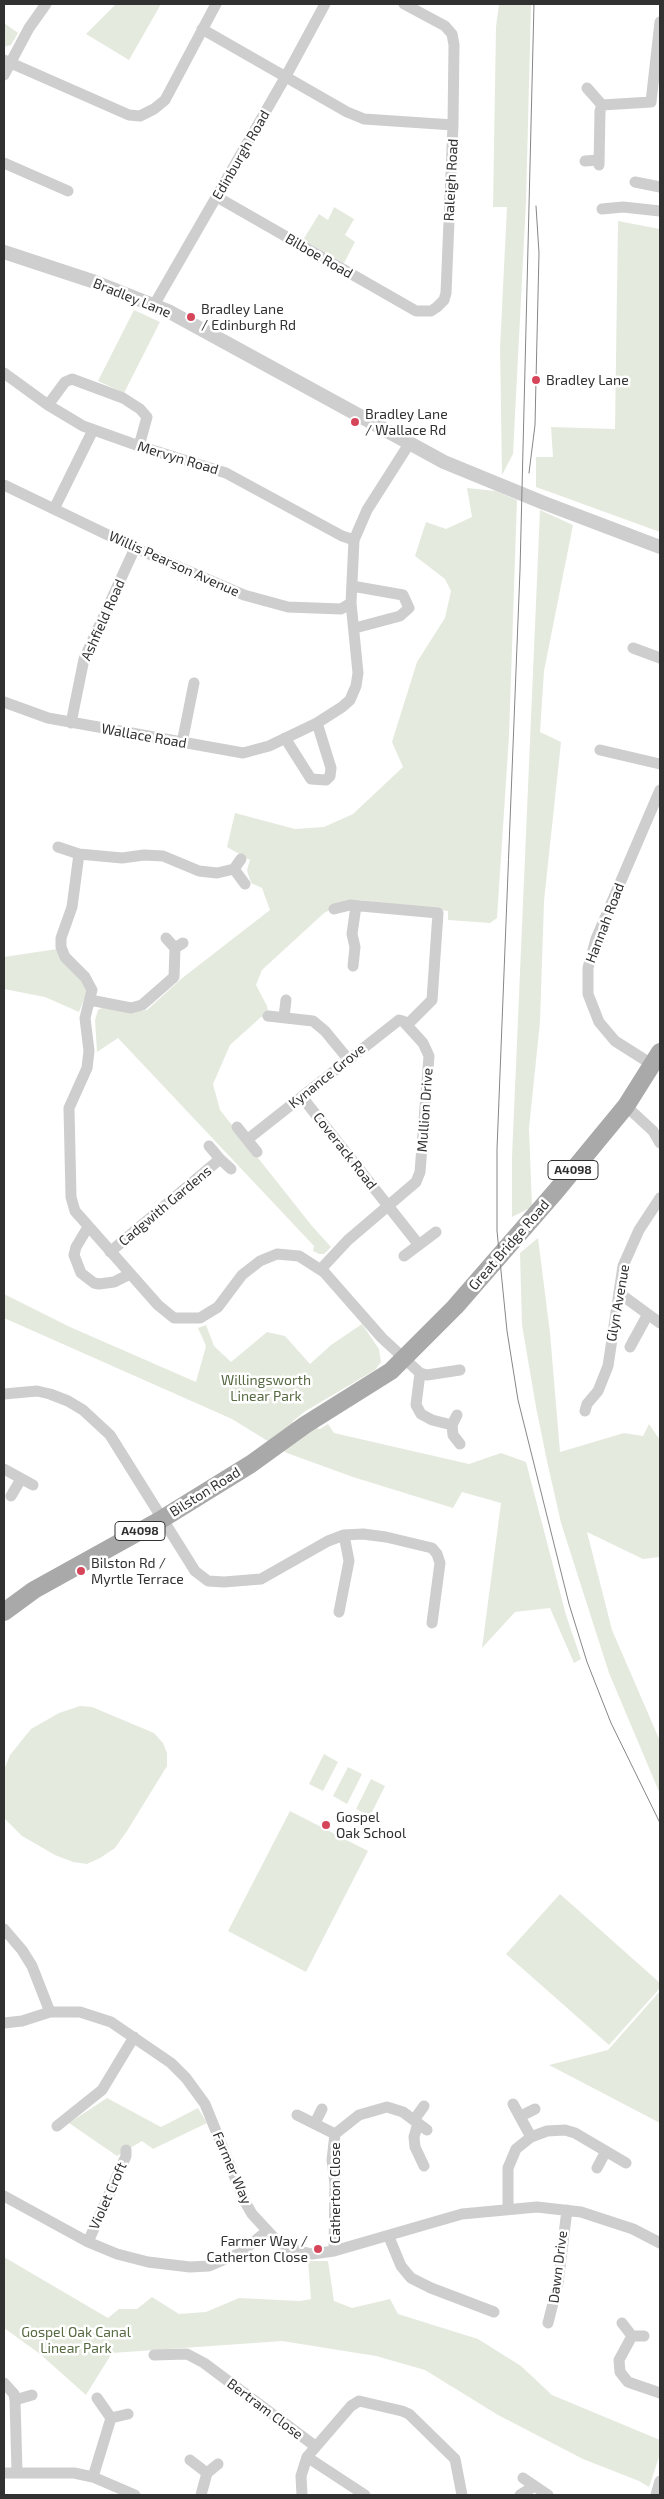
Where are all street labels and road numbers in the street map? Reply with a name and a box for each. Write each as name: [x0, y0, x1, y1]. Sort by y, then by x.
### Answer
street label: Edinburgh Road: [209, 107, 273, 203]
street label: Raleigh Road: [440, 138, 462, 222]
street label: Bilboe Road: [282, 230, 356, 282]
street label: Bradley Lane: [91, 275, 173, 321]
street label: Mervyn Road: [136, 438, 220, 478]
street label: Willis Pearson Avenue: [106, 528, 242, 600]
street label: Ashfield Road: [78, 577, 128, 663]
street label: Wallace Road: [100, 720, 188, 752]
street label: Hannah Road: [582, 881, 628, 965]
street label: Kynance Grove: [285, 1040, 369, 1112]
street label: Mullion Drive: [414, 1067, 436, 1153]
street label: Coverack Road: [310, 1109, 380, 1193]
road number: A4098: [548, 1160, 598, 1180]
street label: Cadgwith Gardens: [115, 1162, 215, 1250]
street label: Great Bridge Road: [465, 1196, 553, 1294]
street label: Glyn Avenue: [603, 1263, 633, 1343]
street label: Bilston Road: [167, 1464, 243, 1520]
road number: A4098: [115, 1522, 165, 1540]
street label: Farmer Way: [209, 2129, 255, 2207]
street label: Catherton Close: [327, 2142, 343, 2244]
street label: Violet Croft: [86, 2160, 130, 2232]
street label: Dawn Drive: [545, 2230, 571, 2304]
street label: Bertram Close: [224, 2375, 306, 2443]

